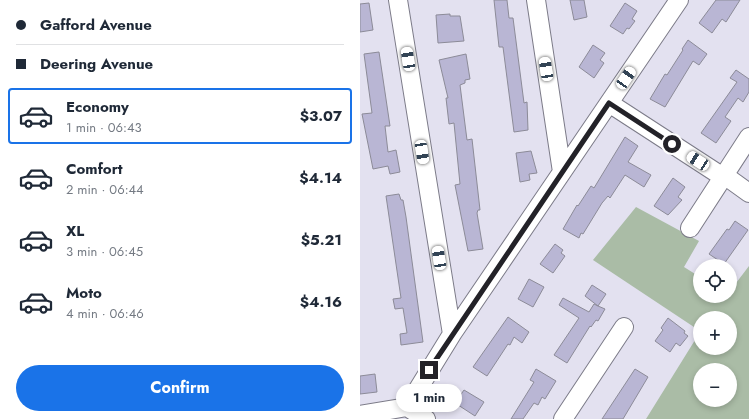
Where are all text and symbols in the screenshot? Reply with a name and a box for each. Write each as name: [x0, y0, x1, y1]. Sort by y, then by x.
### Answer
text: Gafford Avenue: [40, 14, 152, 36]
car: [400, 46, 416, 72]
text: Deering Avenue: [40, 53, 153, 75]
car: [538, 56, 554, 82]
car: [614, 65, 638, 91]
text: Economy: [66, 96, 129, 118]
icon: car: [18, 98, 54, 134]
text: $3.07: [300, 105, 342, 127]
text: 1 min · 06:43: [66, 118, 142, 137]
route start: [663, 135, 681, 153]
car: [414, 139, 430, 165]
car: [685, 149, 711, 173]
text: Comfort: [66, 158, 123, 180]
icon: car: [18, 160, 54, 196]
text: $4.14: [299, 167, 342, 189]
text: 2 min · 06:44: [66, 180, 144, 199]
text: XL: [66, 220, 84, 242]
icon: car: [18, 222, 54, 258]
text: $5.21: [301, 229, 342, 251]
text: 3 min · 06:45: [66, 242, 143, 261]
car: [431, 245, 447, 271]
map controls: [693, 259, 737, 407]
button: locate: [693, 259, 737, 303]
text: Moto: [66, 282, 102, 304]
icon: car: [18, 284, 54, 320]
text: $4.16: [300, 291, 342, 313]
text: 4 min · 06:46: [66, 304, 144, 323]
button: +: [693, 311, 737, 355]
route end: [420, 361, 438, 379]
button: −: [693, 363, 737, 407]
button: Confirm: [16, 365, 344, 411]
callout: 1 min: [396, 384, 462, 412]
text: 1 min: [413, 388, 445, 407]

